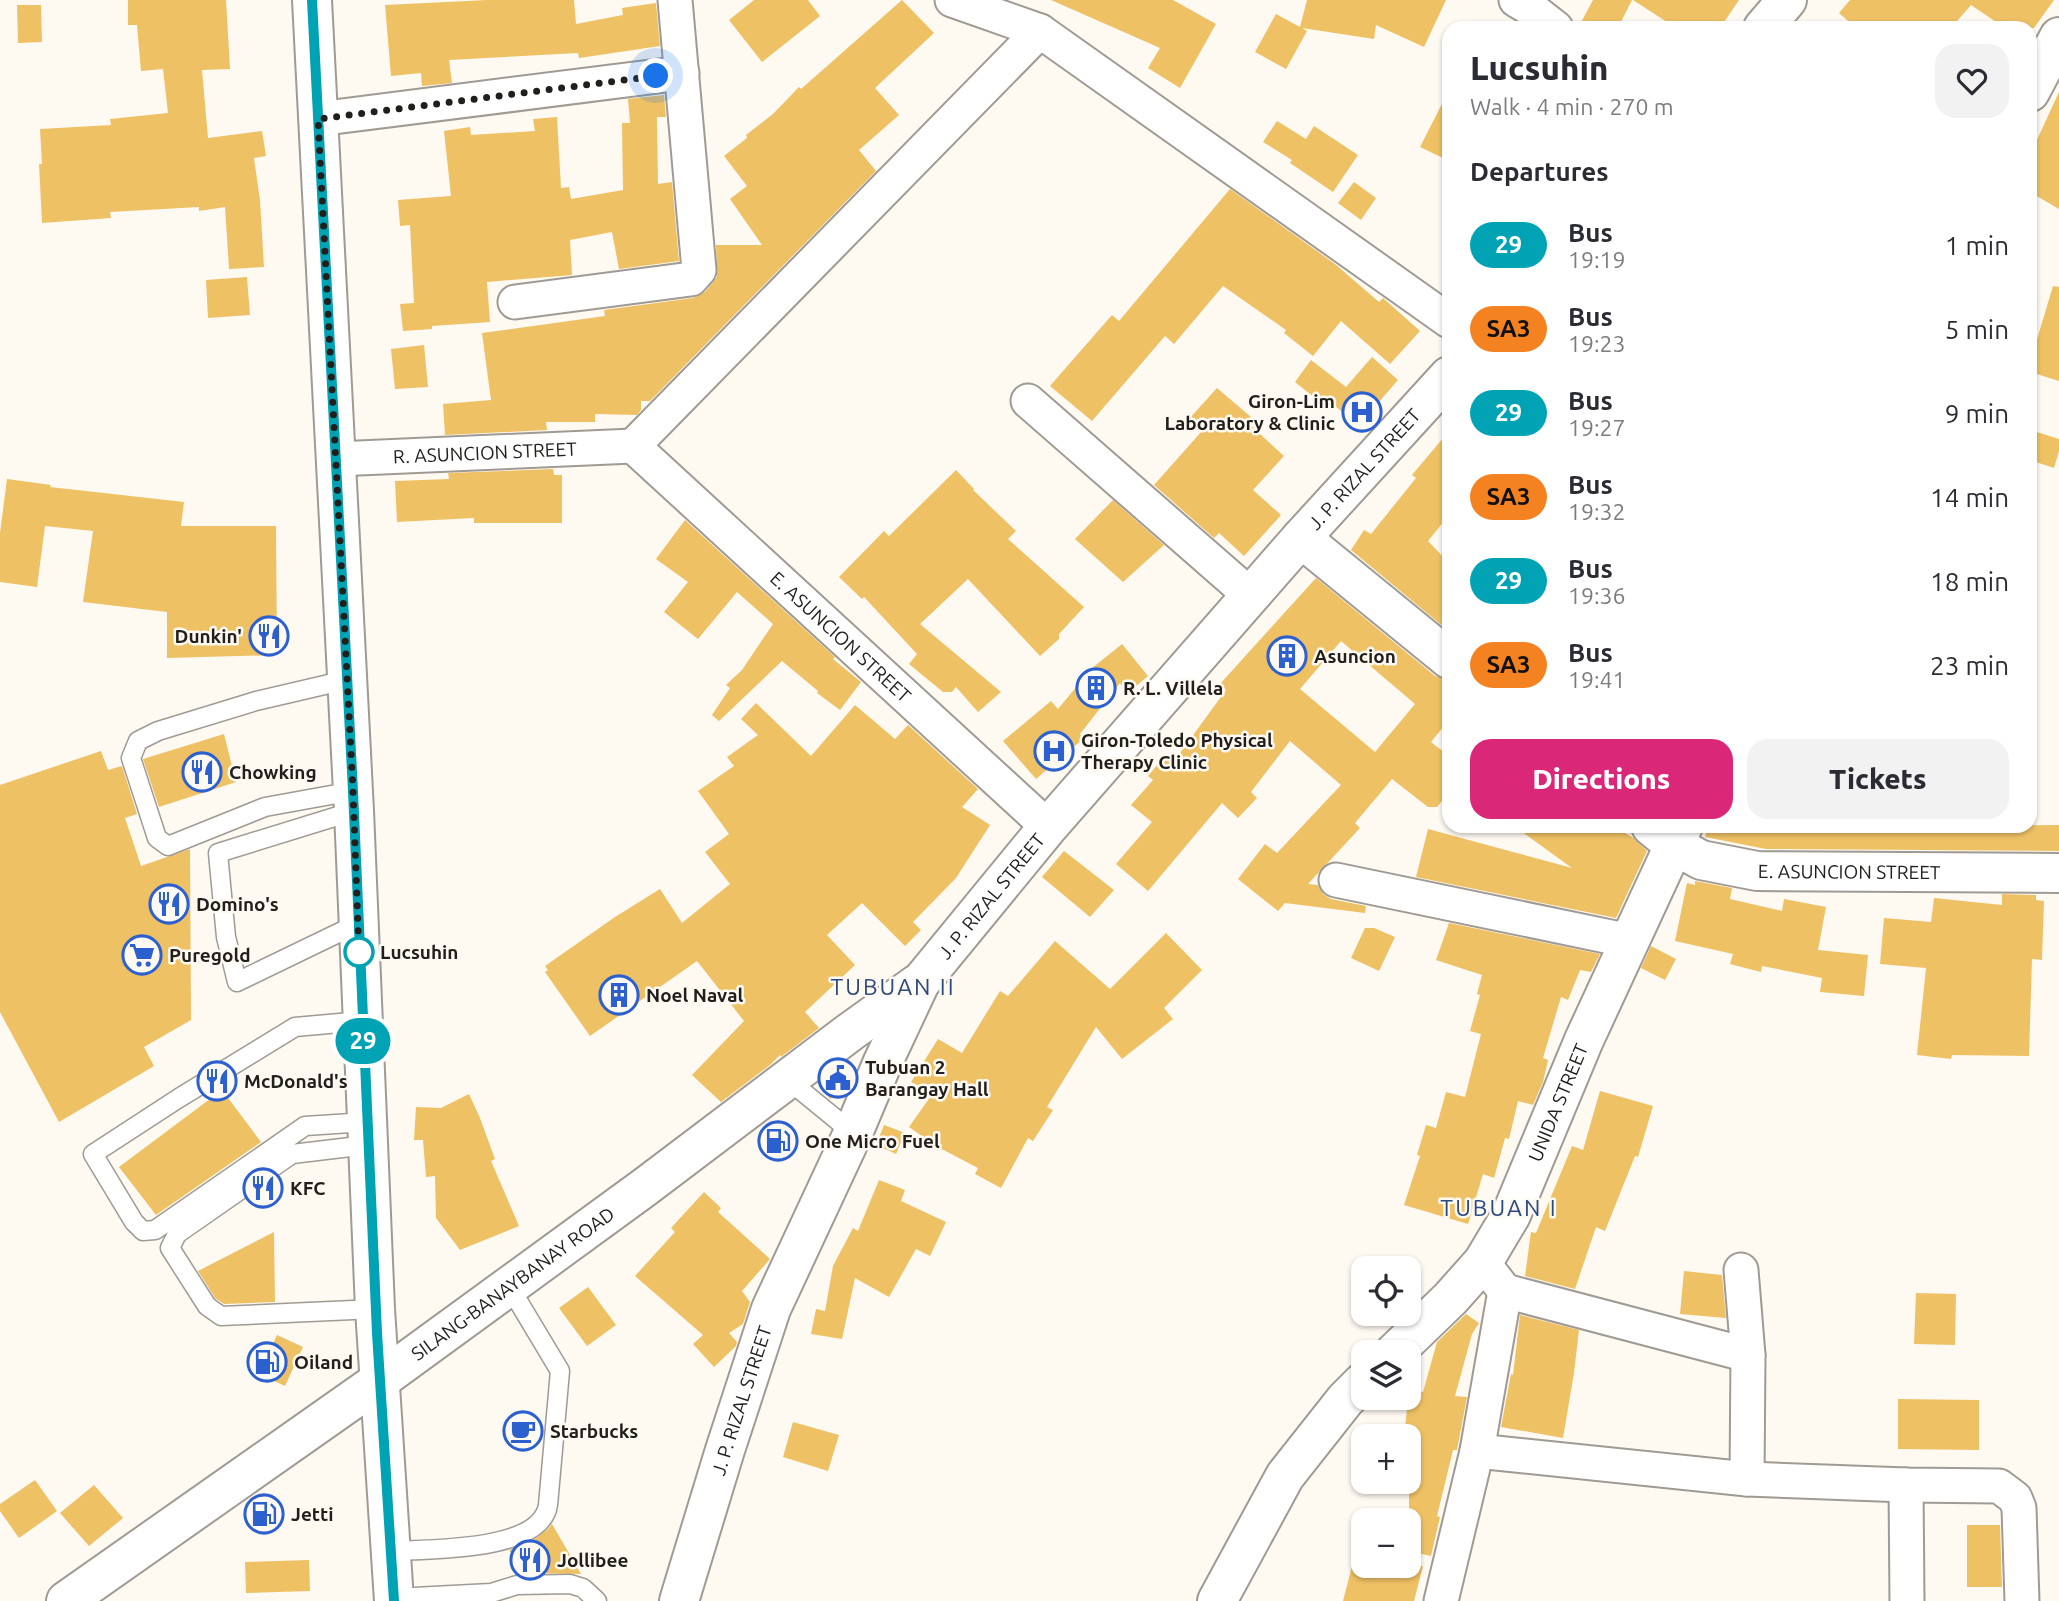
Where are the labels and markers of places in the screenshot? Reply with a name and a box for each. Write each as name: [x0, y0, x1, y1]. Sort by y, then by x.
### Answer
place label: Giron-Lim Laboratory & Clinic: [1164, 390, 1335, 434]
hospital icon: Giron-Lim Laboratory & Clinic: [1341, 391, 1383, 433]
restaurant icon: Dunkin': [248, 615, 290, 657]
place label: Dunkin': [175, 625, 242, 647]
building icon: Asuncion: [1266, 635, 1308, 677]
place label: Asuncion: [1314, 645, 1396, 667]
building icon: R. L. Villela: [1075, 667, 1117, 709]
place label: R. L. Villela: [1123, 677, 1223, 699]
place label: Giron-Toledo Physical Therapy Clinic: [1081, 729, 1273, 773]
hospital icon: Giron-Toledo Physical Therapy Clinic: [1033, 730, 1075, 772]
restaurant icon: Chowking: [181, 751, 223, 793]
place label: Chowking: [229, 761, 317, 783]
restaurant icon: Domino's: [148, 883, 190, 925]
place label: Domino's: [196, 893, 279, 915]
supermarket icon: Puregold: [121, 934, 163, 976]
marker: Lucsuhin: [344, 937, 374, 967]
place label: Lucsuhin: [380, 941, 459, 963]
place label: Puregold: [169, 944, 251, 966]
building icon: Noel Naval: [598, 974, 640, 1016]
place label: Noel Naval: [646, 984, 743, 1006]
place label: Tubuan 2 Barangay Hall: [865, 1056, 989, 1100]
public building icon: Tubuan 2 Barangay Hall: [817, 1057, 859, 1099]
restaurant icon: McDonald's: [196, 1060, 238, 1102]
place label: McDonald's: [244, 1070, 348, 1092]
fuel station icon: One Micro Fuel: [757, 1120, 799, 1162]
place label: One Micro Fuel: [805, 1130, 940, 1152]
restaurant icon: KFC: [242, 1167, 284, 1209]
place label: KFC: [290, 1177, 325, 1199]
fuel station icon: Oiland: [246, 1341, 288, 1383]
place label: Oiland: [294, 1351, 353, 1373]
cafe icon: Starbucks: [502, 1410, 544, 1452]
place label: Starbucks: [550, 1420, 638, 1442]
fuel station icon: Jetti: [243, 1493, 285, 1535]
place label: Jetti: [291, 1503, 333, 1525]
restaurant icon: Jollibee: [509, 1539, 551, 1581]
place label: Jollibee: [557, 1549, 628, 1571]

